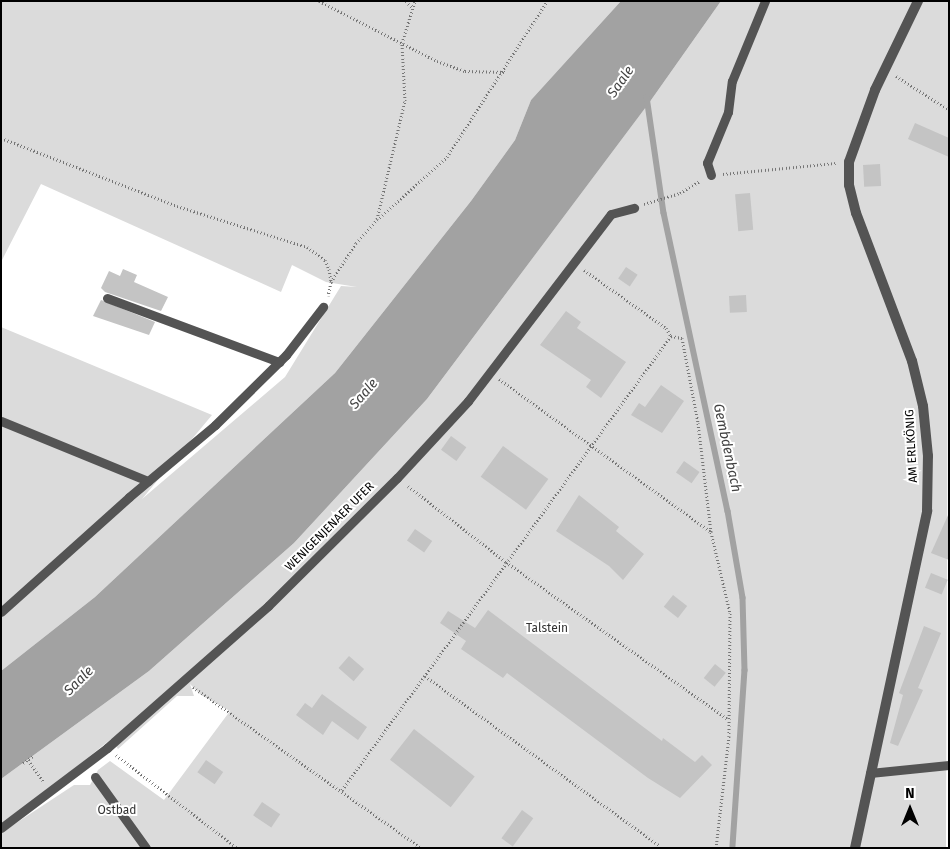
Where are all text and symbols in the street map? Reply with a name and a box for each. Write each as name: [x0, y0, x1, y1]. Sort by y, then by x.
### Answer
water label: Saale: [604, 63, 638, 101]
water label: Saale: [346, 375, 382, 413]
water label: Gembdenbach: [709, 402, 745, 494]
street label: AM ERLKÖNIG: [903, 409, 921, 483]
street label: WENIGENJENAER UFER: [283, 480, 377, 574]
park label: Talstein: [526, 622, 568, 636]
water label: Saale: [61, 663, 97, 699]
north arrow: [885, 784, 935, 834]
text: N: [905, 785, 915, 802]
park label: Ostbad: [98, 804, 136, 818]

